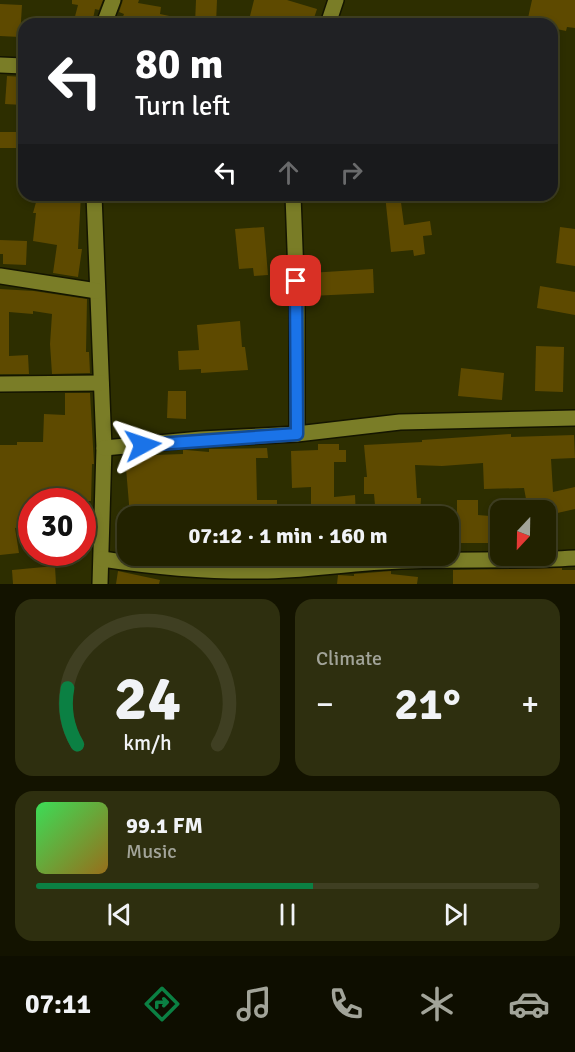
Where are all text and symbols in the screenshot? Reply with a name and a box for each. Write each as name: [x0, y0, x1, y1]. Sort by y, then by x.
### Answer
text: 80 m: [135, 39, 224, 90]
icon: left: [36, 42, 114, 120]
text: Turn left: [135, 90, 230, 123]
icon: left: [209, 156, 242, 189]
icon: ahead: [272, 156, 305, 189]
icon: right: [335, 156, 368, 189]
pin: [270, 255, 321, 306]
icon: arrive: [279, 264, 312, 297]
position arrow: [111, 413, 175, 477]
speed limit sign: 30: [18, 488, 96, 566]
north arrow: [490, 500, 556, 566]
map controls: [490, 500, 556, 566]
text: 07:12 · 1 min · 160 m: [188, 522, 388, 549]
text: Climate: [316, 646, 382, 671]
text: 24: [114, 660, 181, 737]
text: 21°: [394, 677, 461, 732]
text: −: [316, 684, 334, 725]
text: +: [521, 684, 539, 725]
text: km/h: [123, 730, 172, 756]
text: 99.1 FM: [126, 812, 203, 839]
text: Music: [126, 839, 177, 864]
icon: previous: [103, 898, 136, 931]
icon: pause: [271, 898, 304, 931]
icon: next: [439, 898, 472, 931]
icon: directions: [141, 983, 183, 1025]
icon: music: [233, 983, 275, 1025]
icon: phone: [325, 983, 367, 1025]
icon: climate: [416, 983, 458, 1025]
icon: car: [508, 983, 550, 1025]
text: 07:11: [25, 988, 91, 1021]

